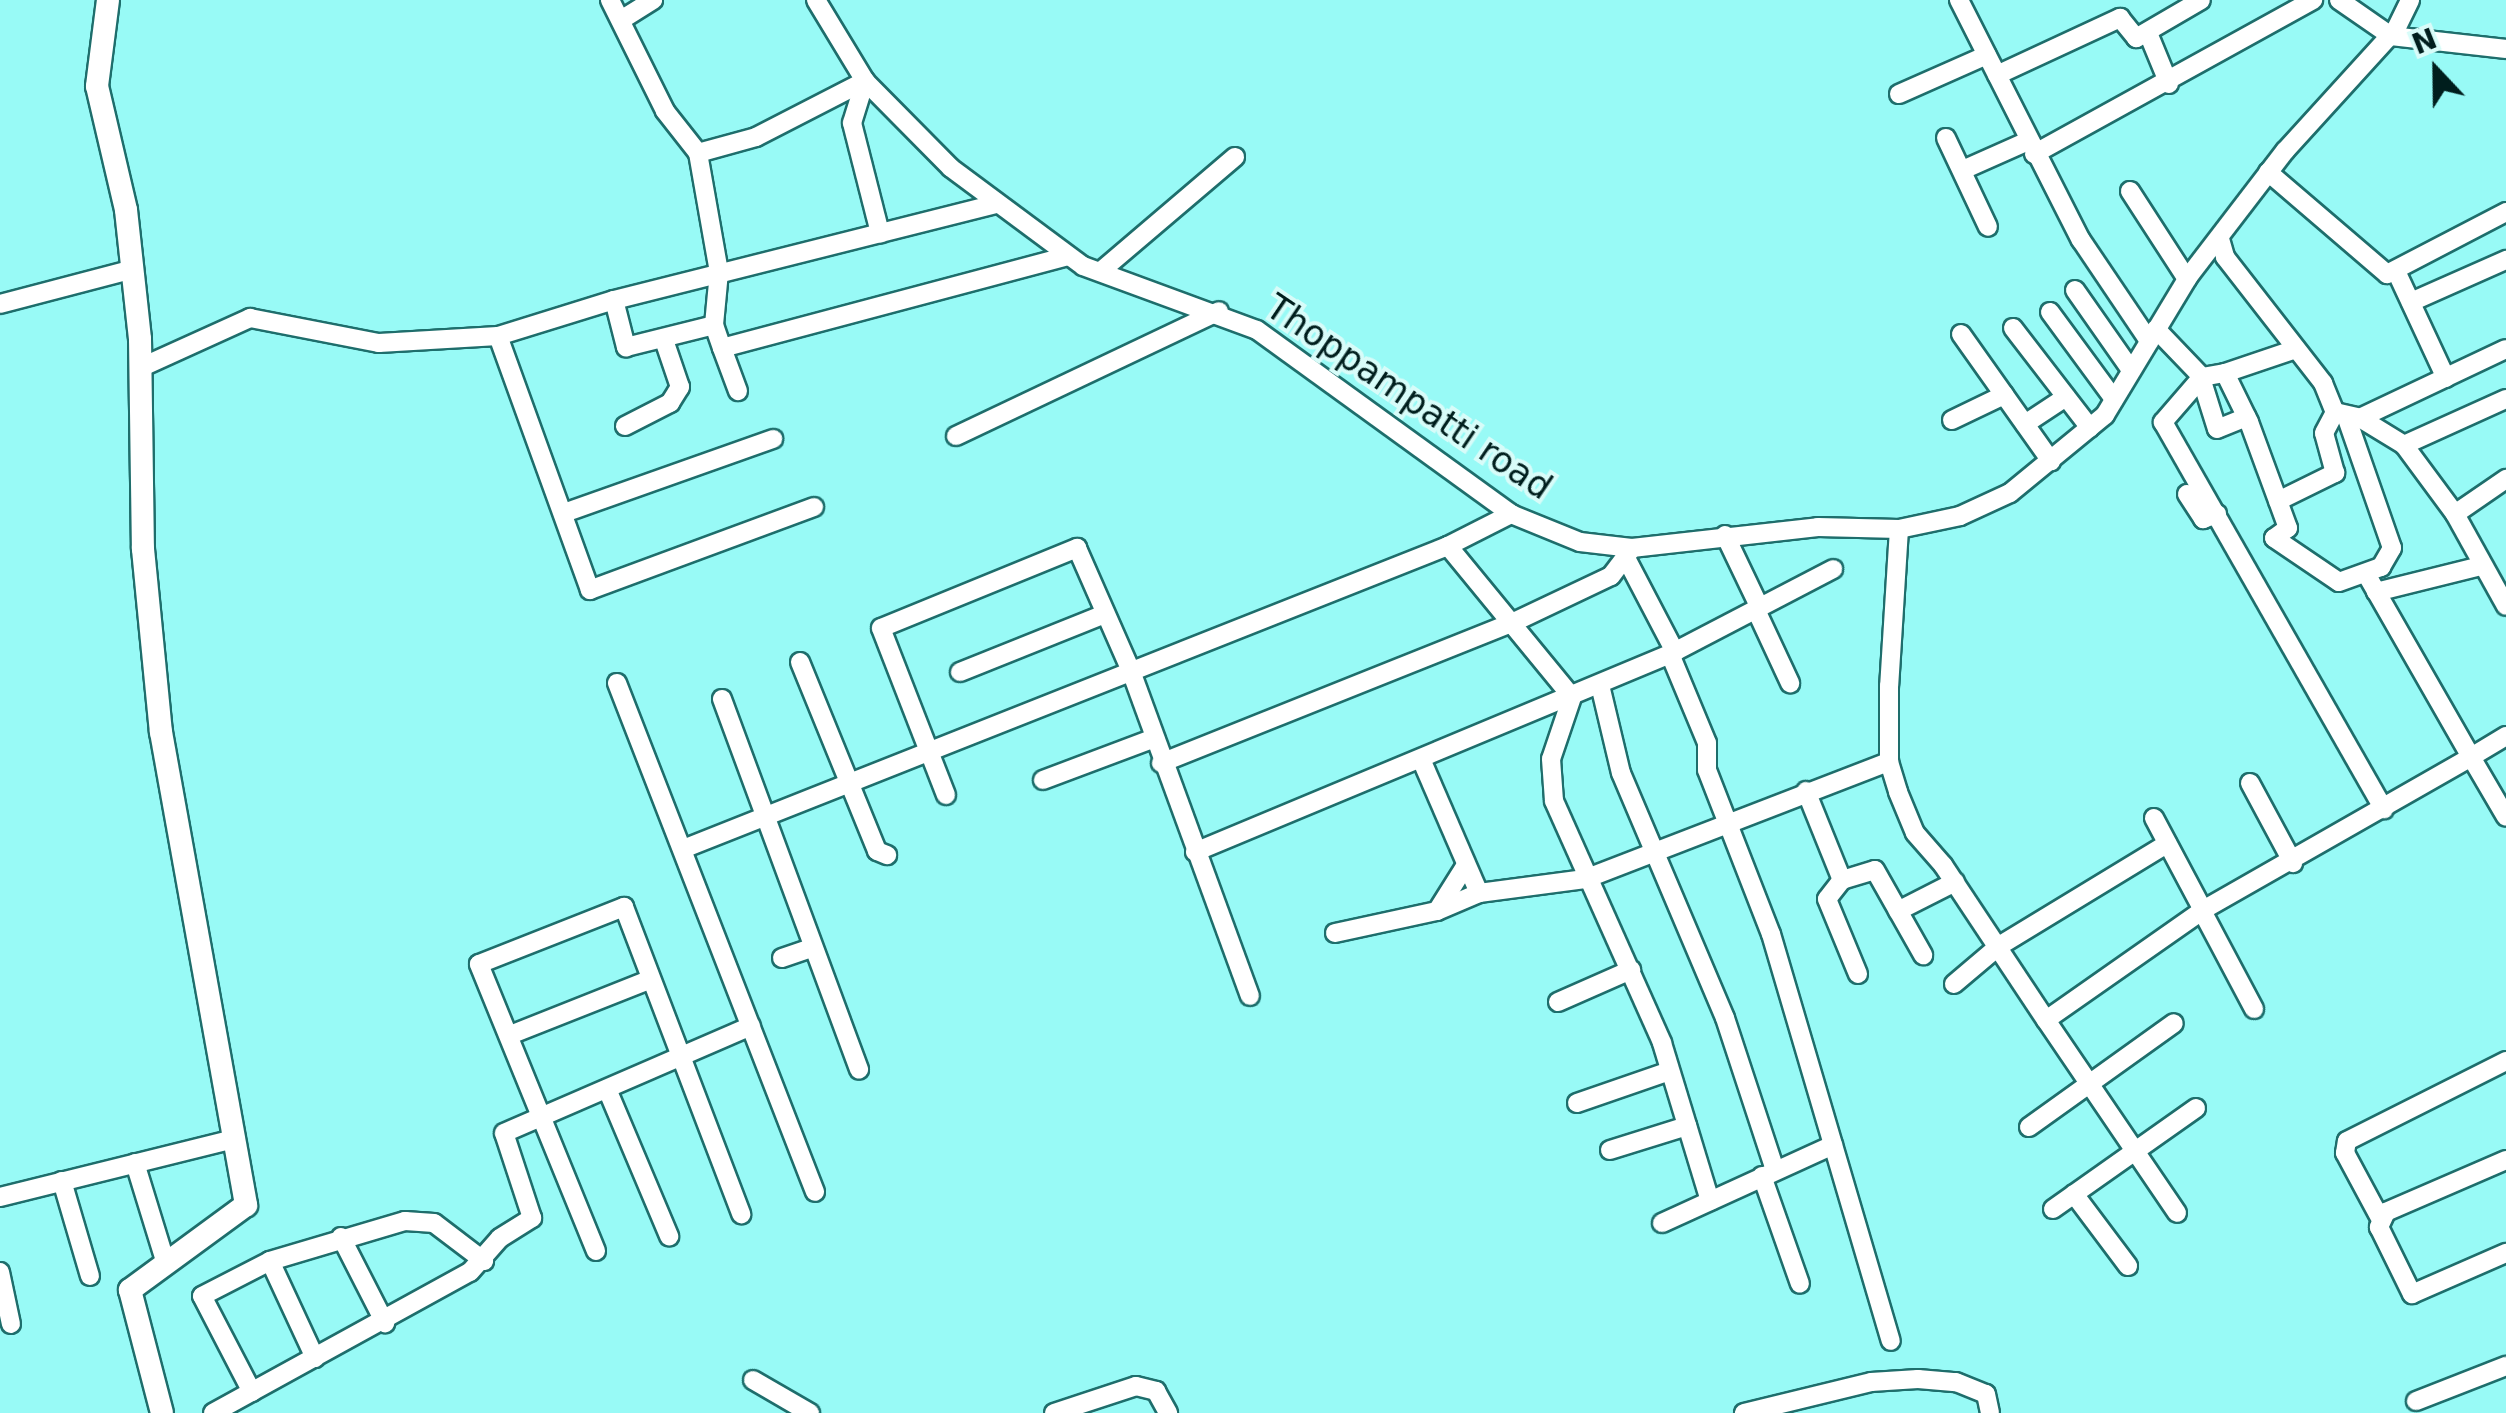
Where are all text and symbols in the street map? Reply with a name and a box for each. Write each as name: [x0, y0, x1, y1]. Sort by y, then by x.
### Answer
north arrow: [2386, 20, 2486, 120]
text: N: [2408, 22, 2442, 61]
street label: Thoppampatti road: [1258, 286, 1560, 508]

